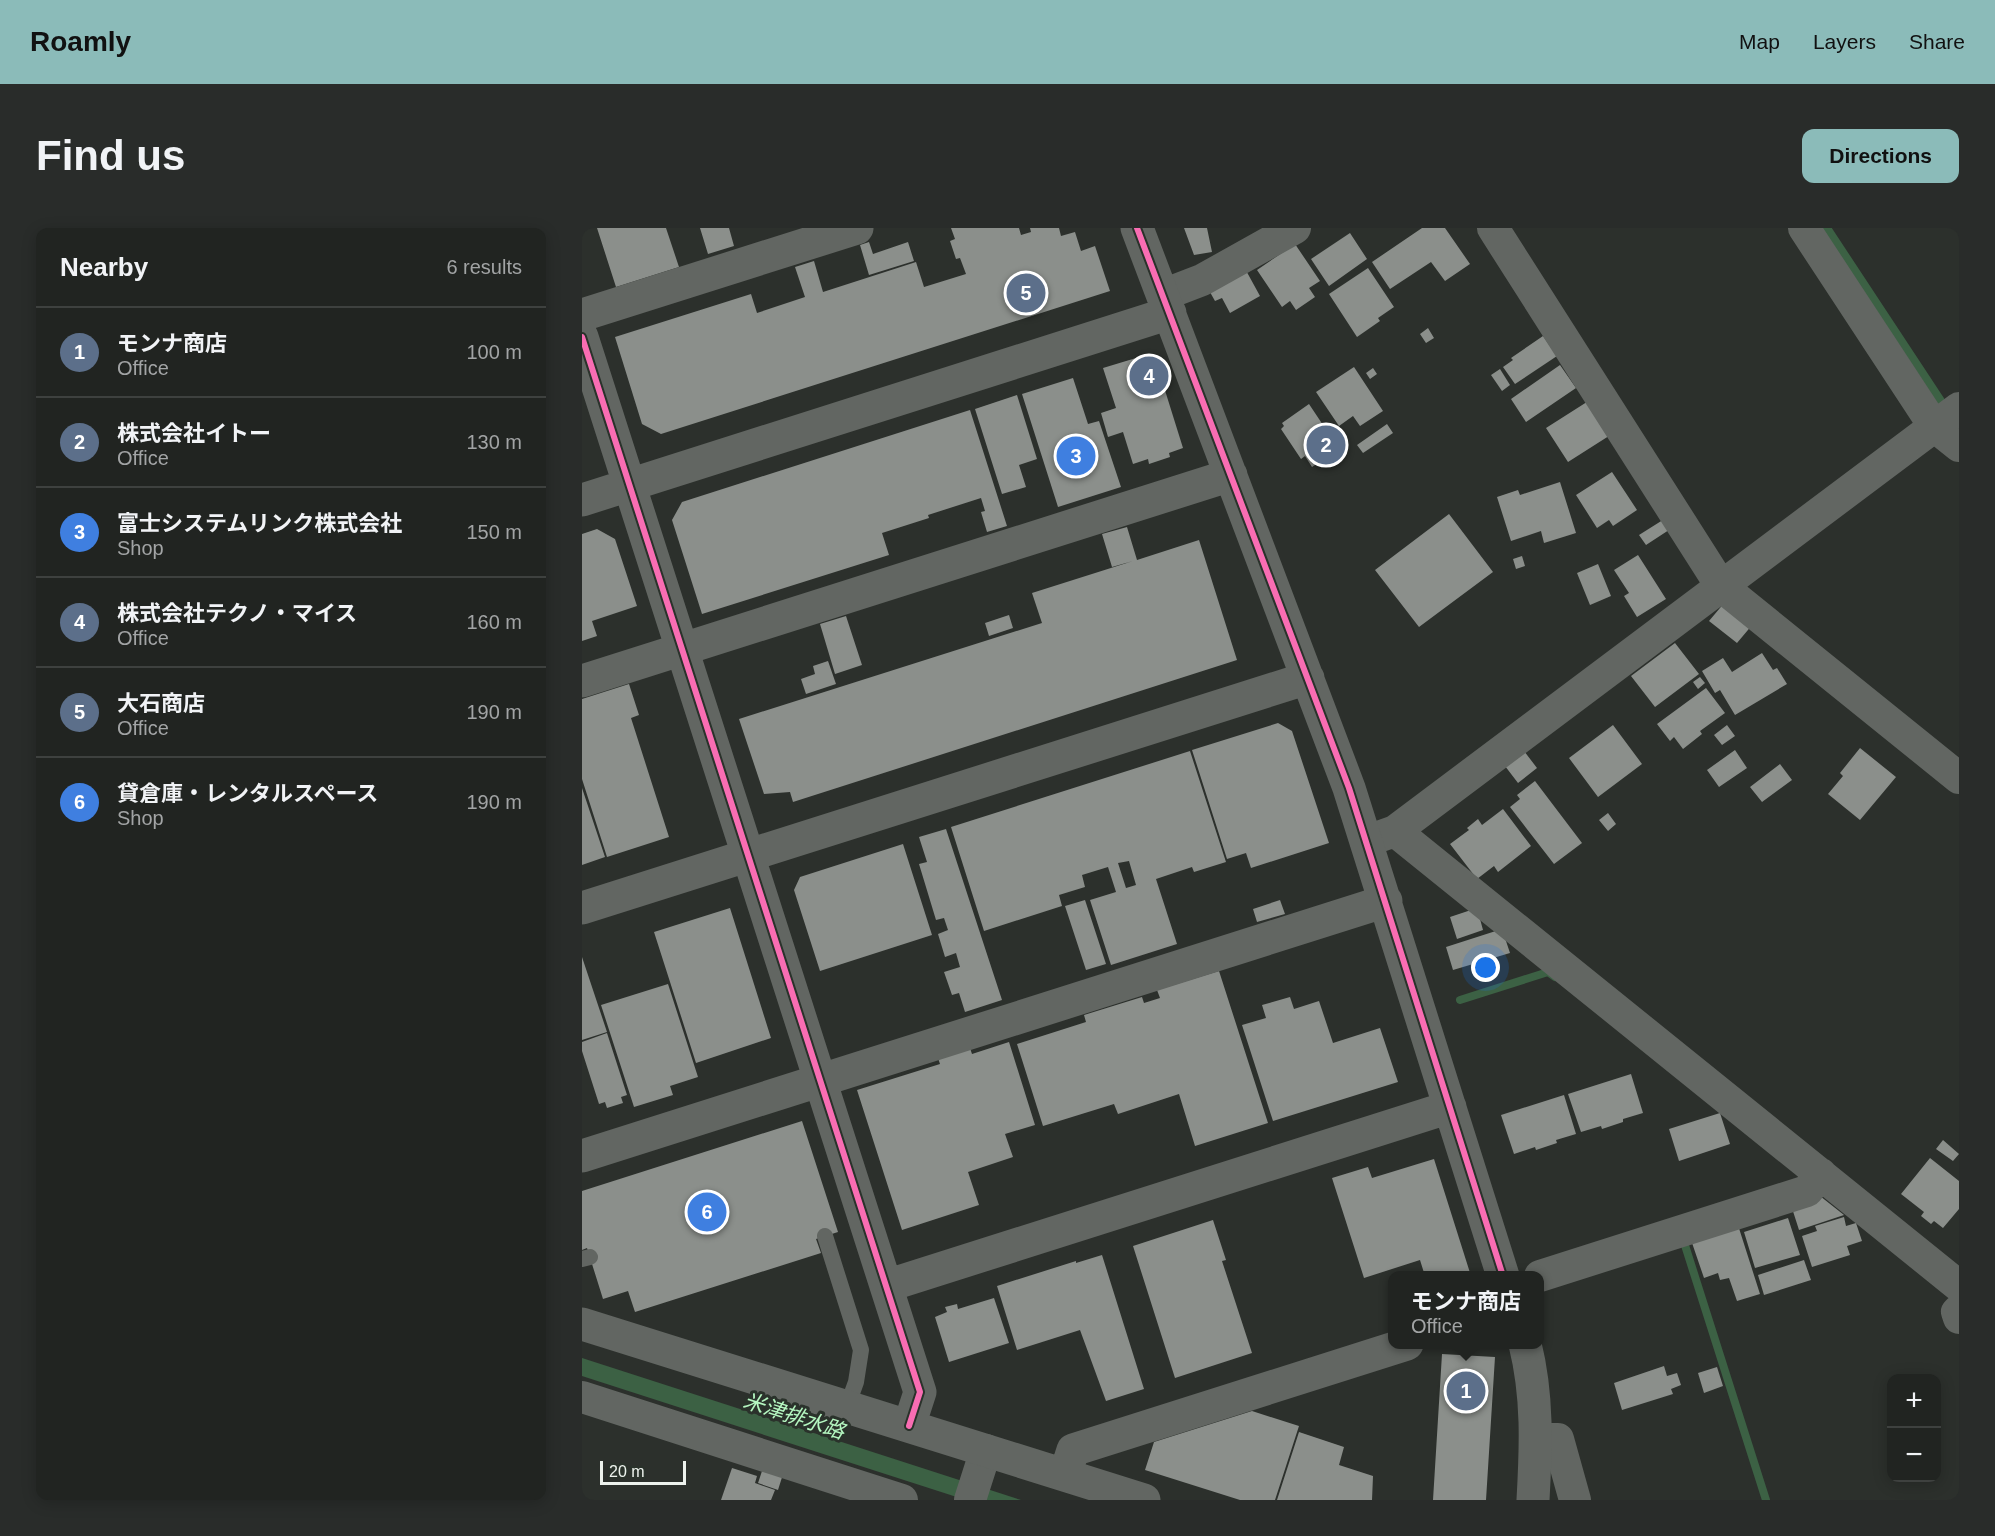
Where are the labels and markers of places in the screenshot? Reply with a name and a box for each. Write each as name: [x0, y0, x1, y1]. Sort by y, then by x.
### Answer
pin: 5: [1006, 270, 1046, 316]
pin: 4: [1130, 354, 1168, 398]
pin: 2: [1306, 422, 1346, 468]
pin: 3: [1056, 434, 1096, 478]
pin: 6: [688, 1190, 726, 1234]
pin: 1: [1446, 1368, 1486, 1414]

